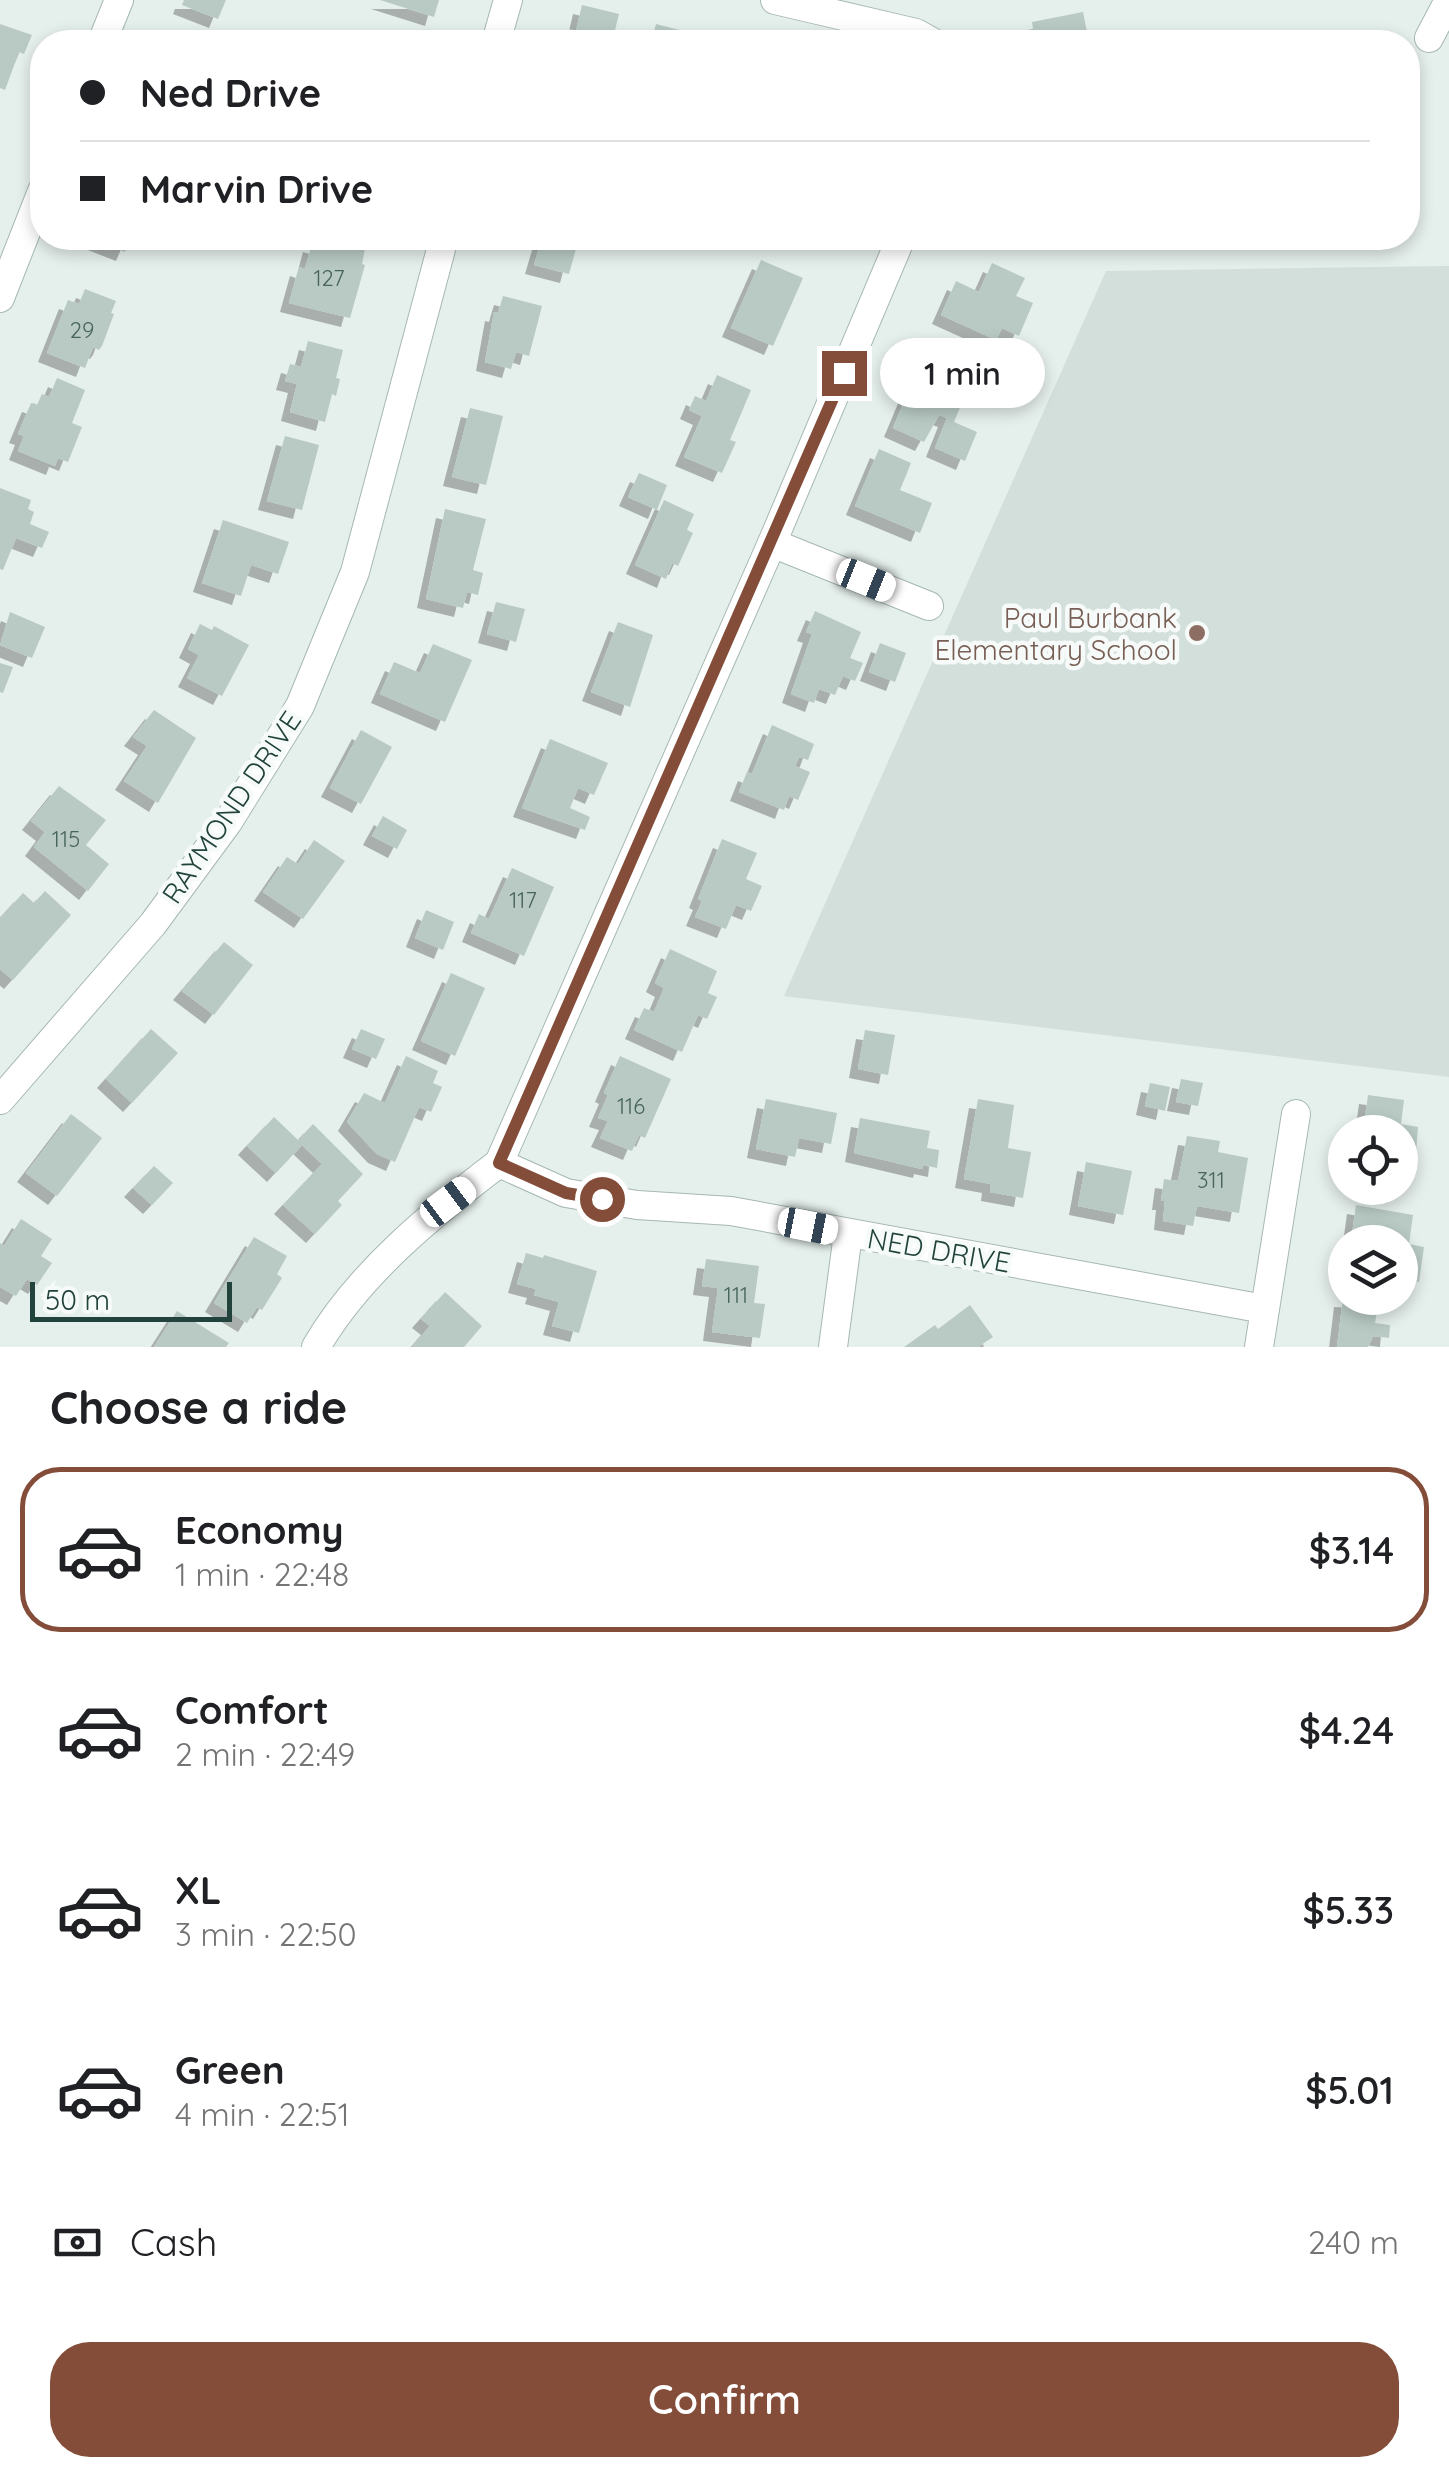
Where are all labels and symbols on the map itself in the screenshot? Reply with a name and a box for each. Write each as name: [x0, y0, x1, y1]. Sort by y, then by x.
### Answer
house number: 127: [313, 264, 345, 292]
house number: 29: [70, 316, 94, 344]
callout: 1 min: [879, 338, 1044, 408]
route end: [822, 351, 867, 396]
car: [833, 555, 899, 605]
place label: Paul Burbank Elementary School: [934, 600, 1177, 667]
marker: Paul Burbank Elementary School: [1186, 622, 1208, 644]
street label: RAYMOND DRIVE: [154, 704, 308, 910]
house number: 115: [52, 825, 80, 853]
house number: 117: [509, 886, 537, 914]
house number: 116: [617, 1092, 645, 1120]
house number: 311: [1197, 1166, 1225, 1194]
car: [415, 1172, 481, 1232]
route start: [580, 1177, 625, 1222]
car: [776, 1206, 840, 1246]
street label: NED DRIVE: [865, 1220, 1013, 1280]
scale bar: [30, 1277, 232, 1322]
house number: 111: [724, 1281, 748, 1309]

